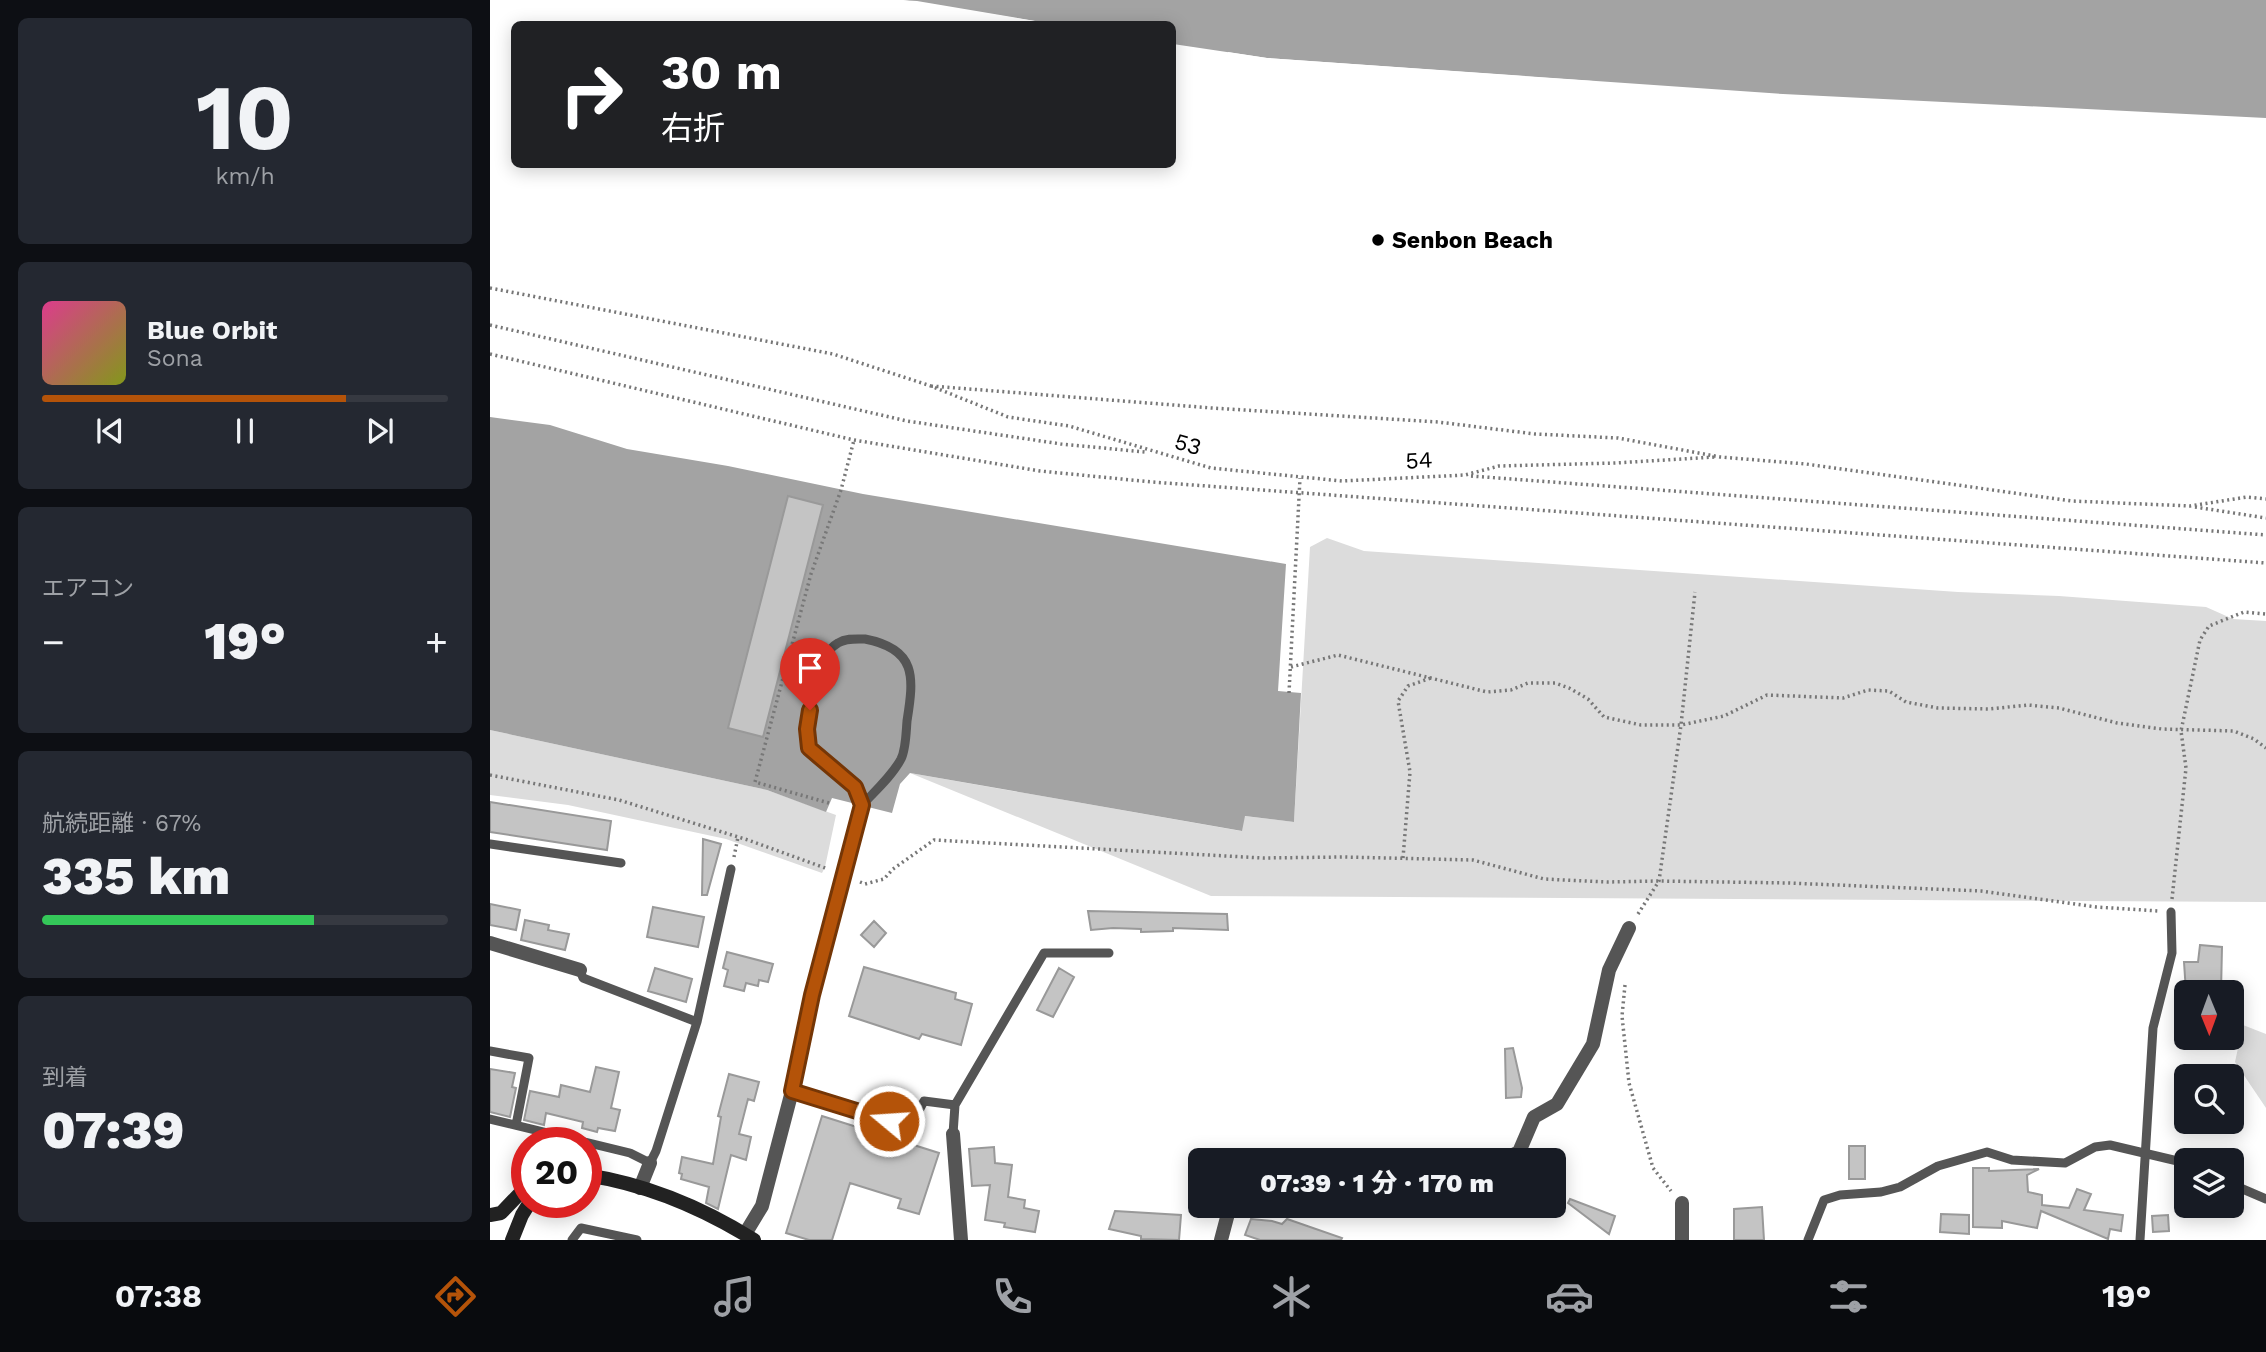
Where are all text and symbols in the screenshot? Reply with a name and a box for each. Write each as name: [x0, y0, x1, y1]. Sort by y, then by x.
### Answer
text: 30 m: [661, 43, 782, 101]
icon: right: [546, 49, 637, 140]
text: 10: [196, 64, 294, 171]
text: 右折: [661, 109, 725, 147]
text: km/h: [215, 163, 275, 190]
place label: Senbon Beach: [1392, 227, 1553, 254]
marker: Senbon Beach: [1370, 232, 1386, 248]
text: Blue Orbit: [147, 315, 277, 345]
text: Sona: [147, 345, 203, 372]
icon: previous: [91, 412, 129, 450]
icon: pause: [226, 412, 264, 450]
icon: next: [361, 412, 399, 450]
street label: 53: [1171, 428, 1204, 461]
street label: 54: [1405, 446, 1433, 475]
text: エアコン: [42, 575, 134, 602]
text: 19°: [204, 611, 286, 672]
text: −: [42, 620, 65, 664]
text: +: [425, 620, 448, 664]
pin: [780, 638, 840, 710]
icon: arrive: [791, 649, 829, 687]
text: 航続距離 · 67%: [42, 810, 201, 837]
text: 335 km: [42, 846, 230, 907]
north arrow: [2174, 980, 2244, 1050]
map controls: [2174, 980, 2244, 1218]
text: 到着: [42, 1064, 88, 1091]
button: search: [2174, 1064, 2244, 1134]
position arrow: [852, 1084, 926, 1158]
text: 07:39: [42, 1100, 185, 1161]
speed limit sign: 20: [511, 1127, 602, 1218]
button: layers: [2174, 1148, 2244, 1218]
text: 07:39 · 1 分 · 170 m: [1260, 1168, 1494, 1198]
icon: directions: [431, 1272, 480, 1321]
icon: music: [710, 1272, 759, 1321]
icon: phone: [988, 1272, 1037, 1321]
icon: climate: [1267, 1272, 1316, 1321]
icon: car: [1545, 1272, 1594, 1321]
icon: filters: [1824, 1272, 1873, 1321]
text: 07:38: [115, 1277, 202, 1315]
text: 19°: [2102, 1277, 2151, 1315]

